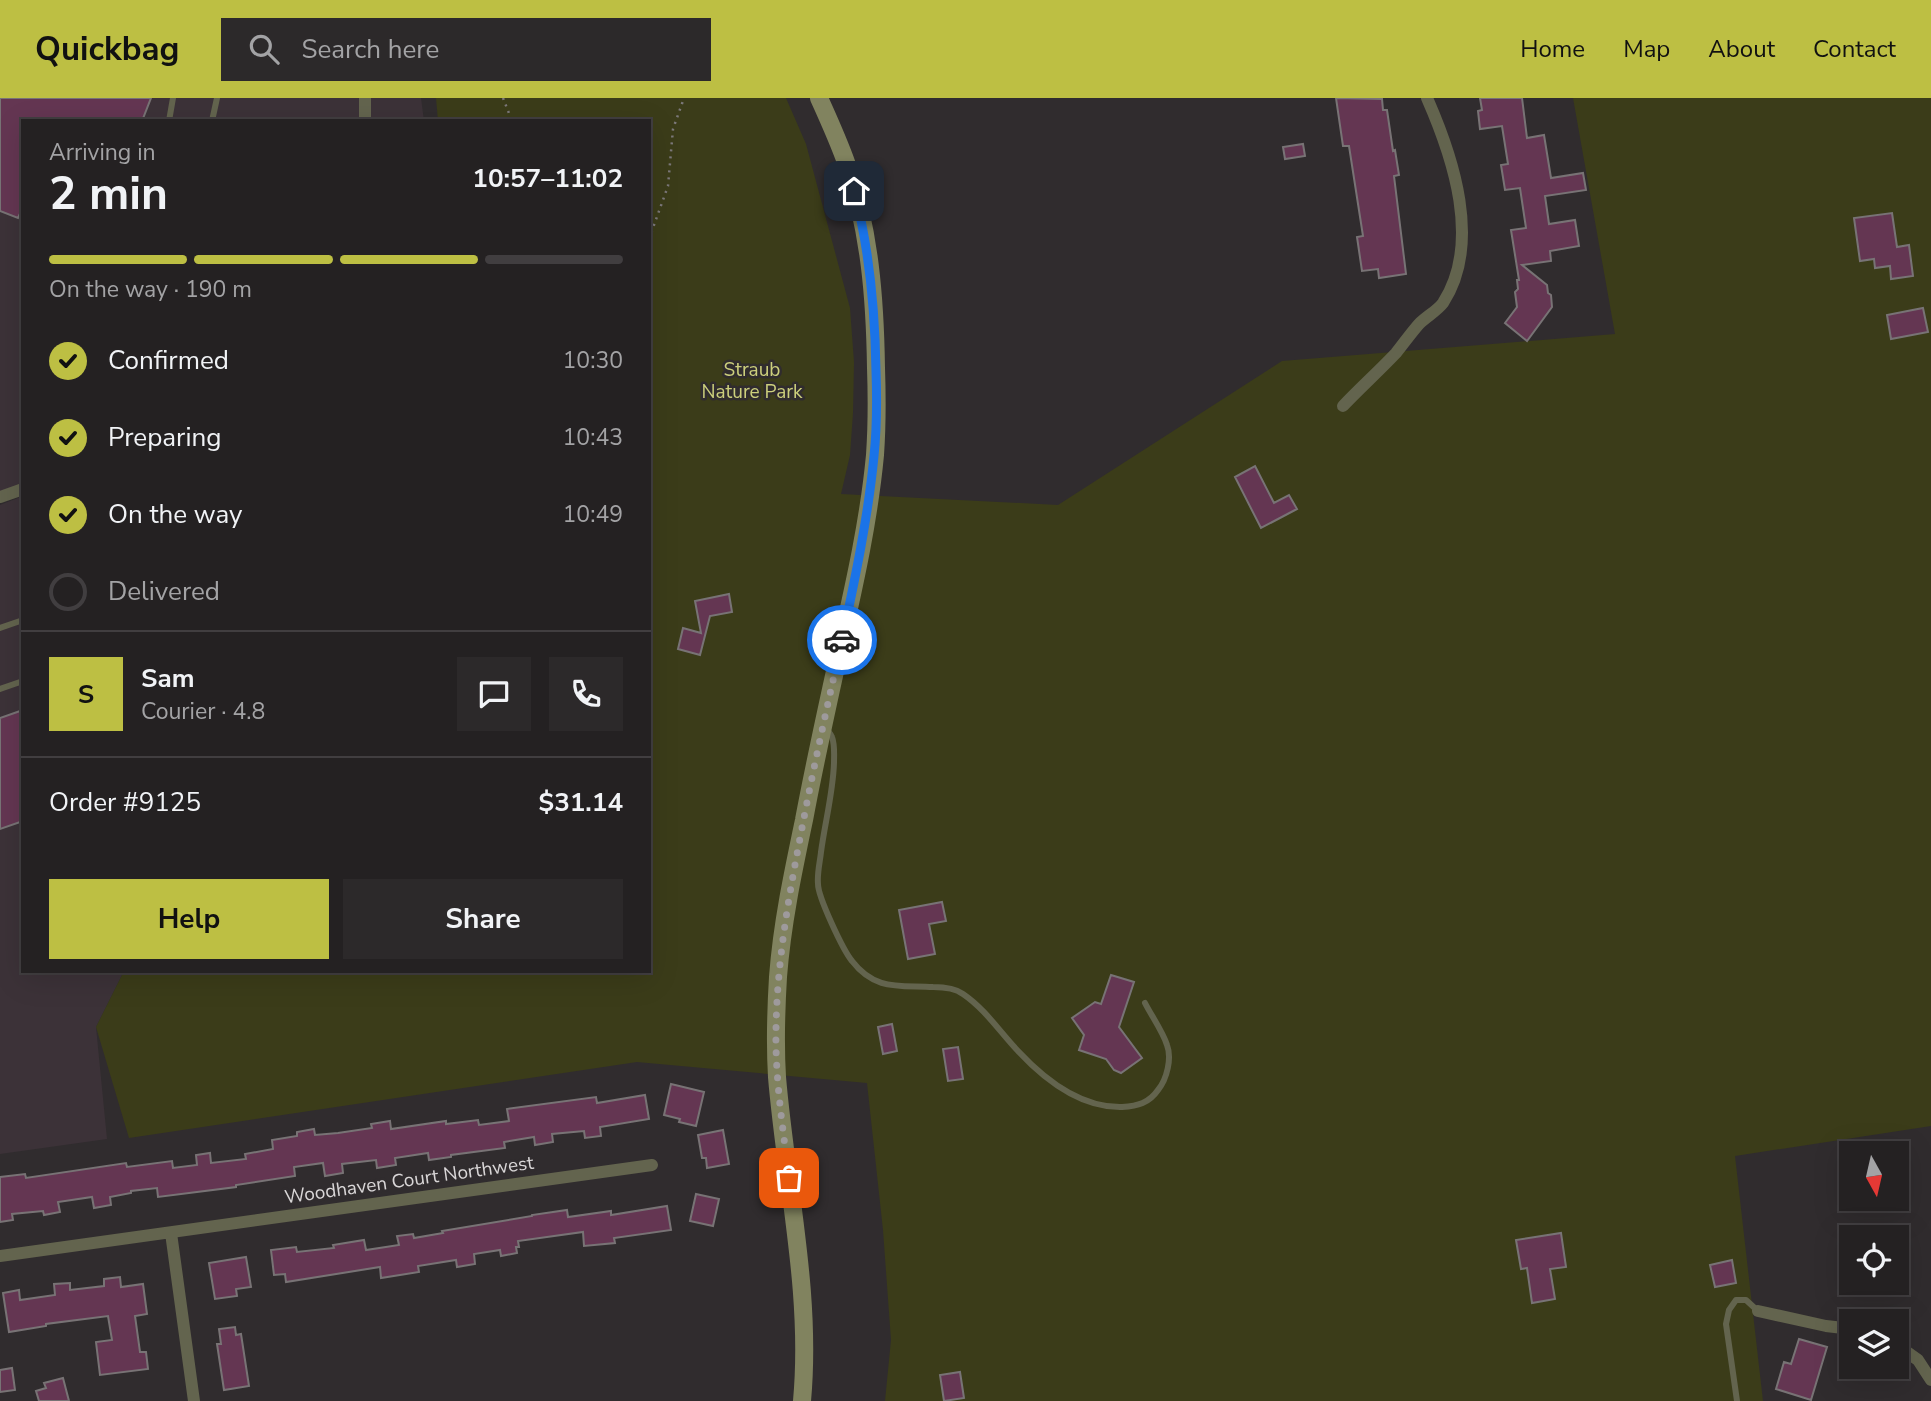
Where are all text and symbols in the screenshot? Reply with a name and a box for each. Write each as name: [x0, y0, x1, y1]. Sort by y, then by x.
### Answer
search box: [221, 18, 711, 81]
text: Quickbag: [35, 27, 179, 72]
icon: search: [245, 30, 283, 68]
text: Search here: [301, 32, 439, 67]
text: Home: [1520, 33, 1585, 65]
text: Map: [1623, 33, 1670, 65]
text: About: [1708, 33, 1775, 65]
text: Contact: [1813, 33, 1896, 65]
text: Arriving in: [49, 137, 156, 168]
text: 10:57–11:02: [472, 161, 623, 196]
pin: [824, 161, 884, 221]
text: 2 min: [49, 162, 168, 225]
icon: home: [835, 172, 873, 210]
text: On the way · 190 m: [49, 274, 252, 305]
icon: check: [49, 342, 87, 380]
text: Confirmed: [108, 343, 229, 378]
text: 10:30: [563, 345, 623, 376]
park label: Straub Nature Park: [701, 357, 803, 405]
icon: check: [49, 419, 87, 457]
text: Preparing: [108, 420, 221, 455]
text: 10:43: [563, 422, 623, 453]
icon: check: [49, 496, 87, 534]
text: On the way: [108, 497, 242, 532]
text: 10:49: [563, 499, 623, 530]
text: Delivered: [108, 574, 220, 609]
courier: [807, 605, 877, 675]
icon: car: [823, 621, 861, 659]
button: chat: [457, 657, 531, 731]
button: phone: [549, 657, 623, 731]
text: Sam: [141, 661, 194, 696]
text: S: [78, 677, 94, 712]
text: Courier · 4.8: [141, 696, 265, 727]
text: Order #9125: [49, 785, 201, 820]
text: $31.14: [539, 785, 623, 820]
button: Help: [49, 879, 329, 959]
button: Share: [343, 879, 623, 959]
north arrow: [1839, 1141, 1909, 1211]
map controls: [1839, 1141, 1909, 1379]
pin: [759, 1148, 819, 1208]
street label: Woodhaven Court Northwest: [283, 1150, 536, 1210]
icon: bag: [770, 1159, 808, 1197]
button: locate: [1839, 1225, 1909, 1295]
button: layers: [1839, 1309, 1909, 1379]

